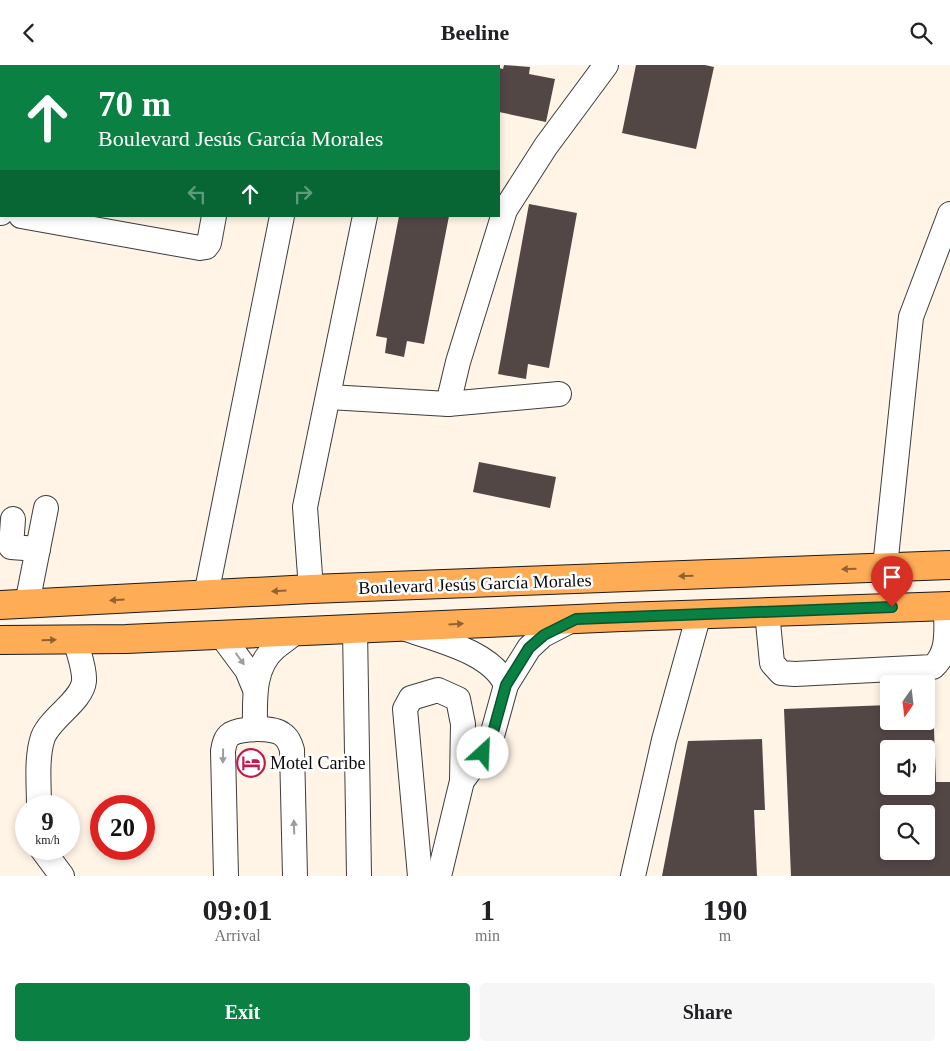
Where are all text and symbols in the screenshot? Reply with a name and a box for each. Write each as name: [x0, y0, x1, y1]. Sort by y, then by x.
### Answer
icon: back: [15, 19, 43, 47]
icon: search: [907, 19, 935, 47]
text: Beeline: [441, 20, 509, 45]
icon: ahead: [15, 85, 80, 150]
text: 70 m: [98, 85, 171, 124]
text: Boulevard Jesús García Morales: [98, 126, 383, 151]
icon: left: [183, 180, 211, 208]
icon: ahead: [236, 180, 264, 208]
icon: right: [289, 180, 317, 208]
pin: [871, 556, 913, 607]
icon: arrive: [878, 563, 906, 591]
one-way arrow: [841, 565, 857, 573]
street label: Boulevard Jesús García Morales: [358, 570, 592, 598]
one-way arrow: [678, 572, 694, 580]
one-way arrow: [271, 588, 287, 596]
one-way arrow: [109, 597, 125, 605]
one-way arrow: [448, 620, 464, 628]
one-way arrow: [41, 635, 57, 643]
one-way arrow: [235, 653, 245, 666]
north arrow: [880, 675, 935, 730]
map controls: [880, 675, 935, 860]
position arrow: [456, 726, 508, 778]
button: sound: [880, 740, 935, 795]
one-way arrow: [219, 748, 227, 764]
hotel icon: Motel Caribe: [236, 748, 266, 778]
place label: Motel Caribe: [270, 753, 365, 773]
speed limit sign: 20: [90, 795, 155, 860]
button: search: [880, 805, 935, 860]
text: 9: [41, 808, 54, 835]
one-way arrow: [290, 819, 298, 835]
text: km/h: [35, 833, 60, 847]
text: 09:01: [203, 893, 273, 926]
text: 1: [480, 893, 495, 926]
text: 190: [702, 893, 747, 926]
text: Arrival: [214, 927, 261, 944]
text: min: [475, 927, 500, 944]
text: m: [719, 927, 731, 944]
button: Exit: [15, 983, 470, 1041]
button: Share: [480, 983, 935, 1041]

